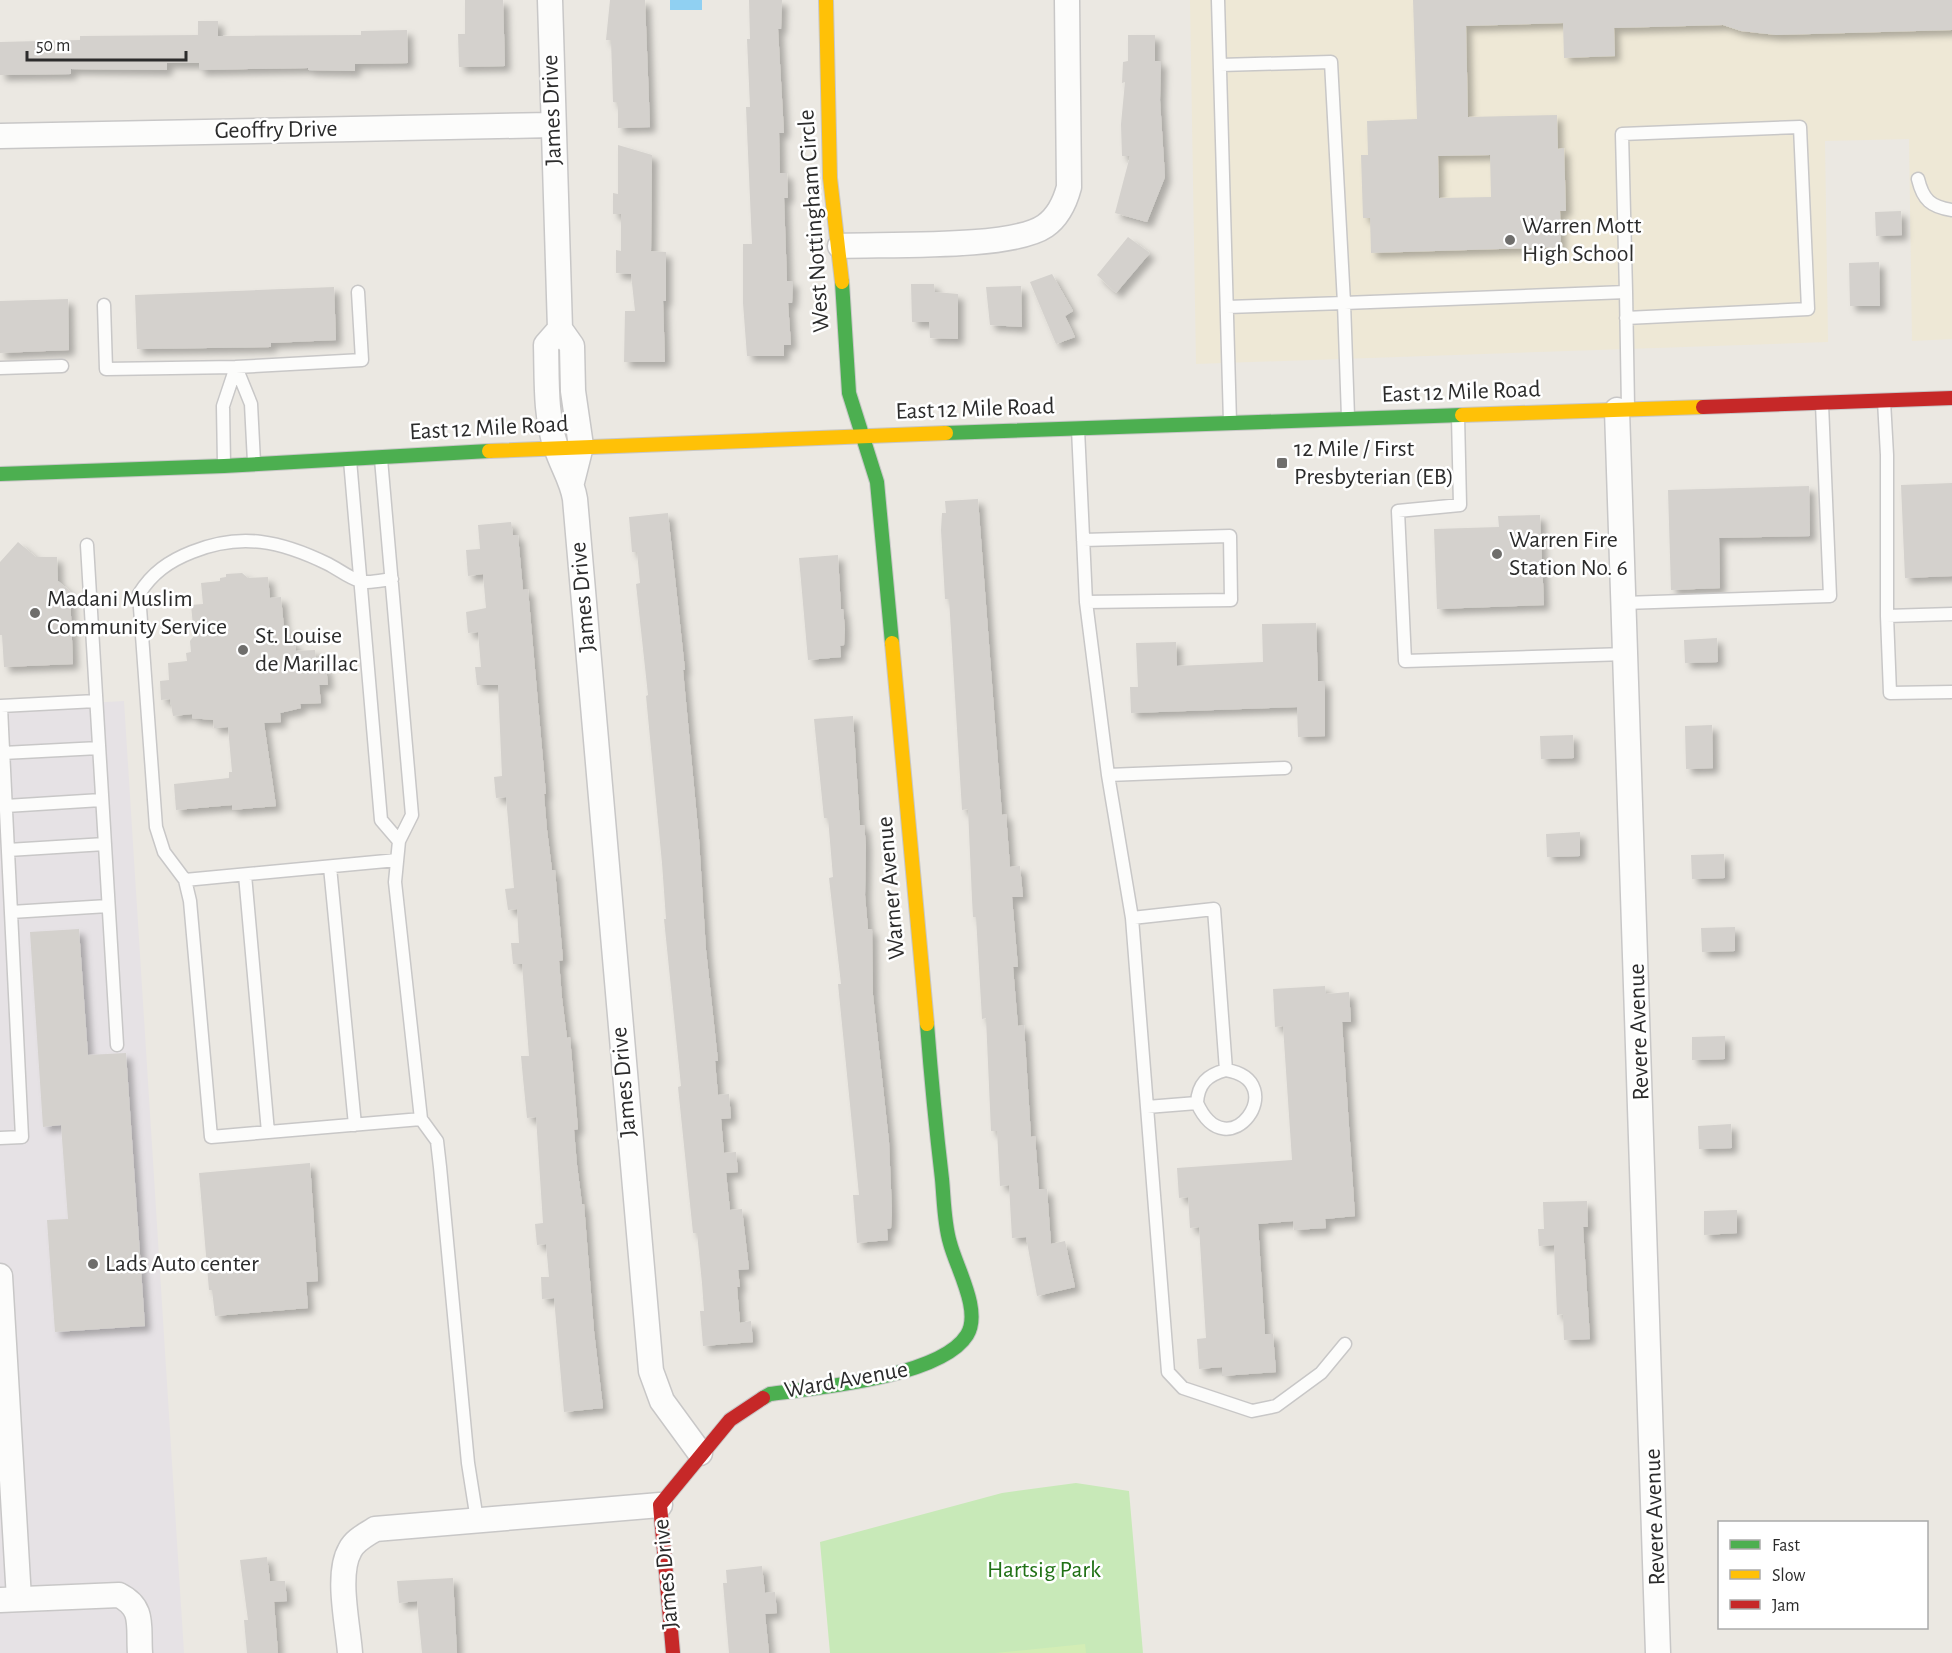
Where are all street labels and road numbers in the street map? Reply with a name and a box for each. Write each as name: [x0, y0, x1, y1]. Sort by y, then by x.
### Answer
street label: James Drive: [538, 54, 566, 166]
street label: West Nottingham Circle: [794, 109, 834, 333]
street label: Geoffry Drive: [214, 117, 338, 143]
street label: East 12 Mile Road: [1381, 377, 1541, 407]
street label: East 12 Mile Road: [895, 394, 1055, 424]
street label: East 12 Mile Road: [409, 412, 569, 444]
street label: James Drive: [566, 541, 600, 653]
street label: Warner Avenue: [873, 815, 909, 961]
street label: Revere Avenue: [1625, 963, 1653, 1101]
street label: James Drive: [607, 1026, 641, 1138]
street label: Ward Avenue: [782, 1357, 910, 1403]
street label: Revere Avenue: [1641, 1448, 1669, 1586]
street label: James Drive: [649, 1518, 683, 1630]

